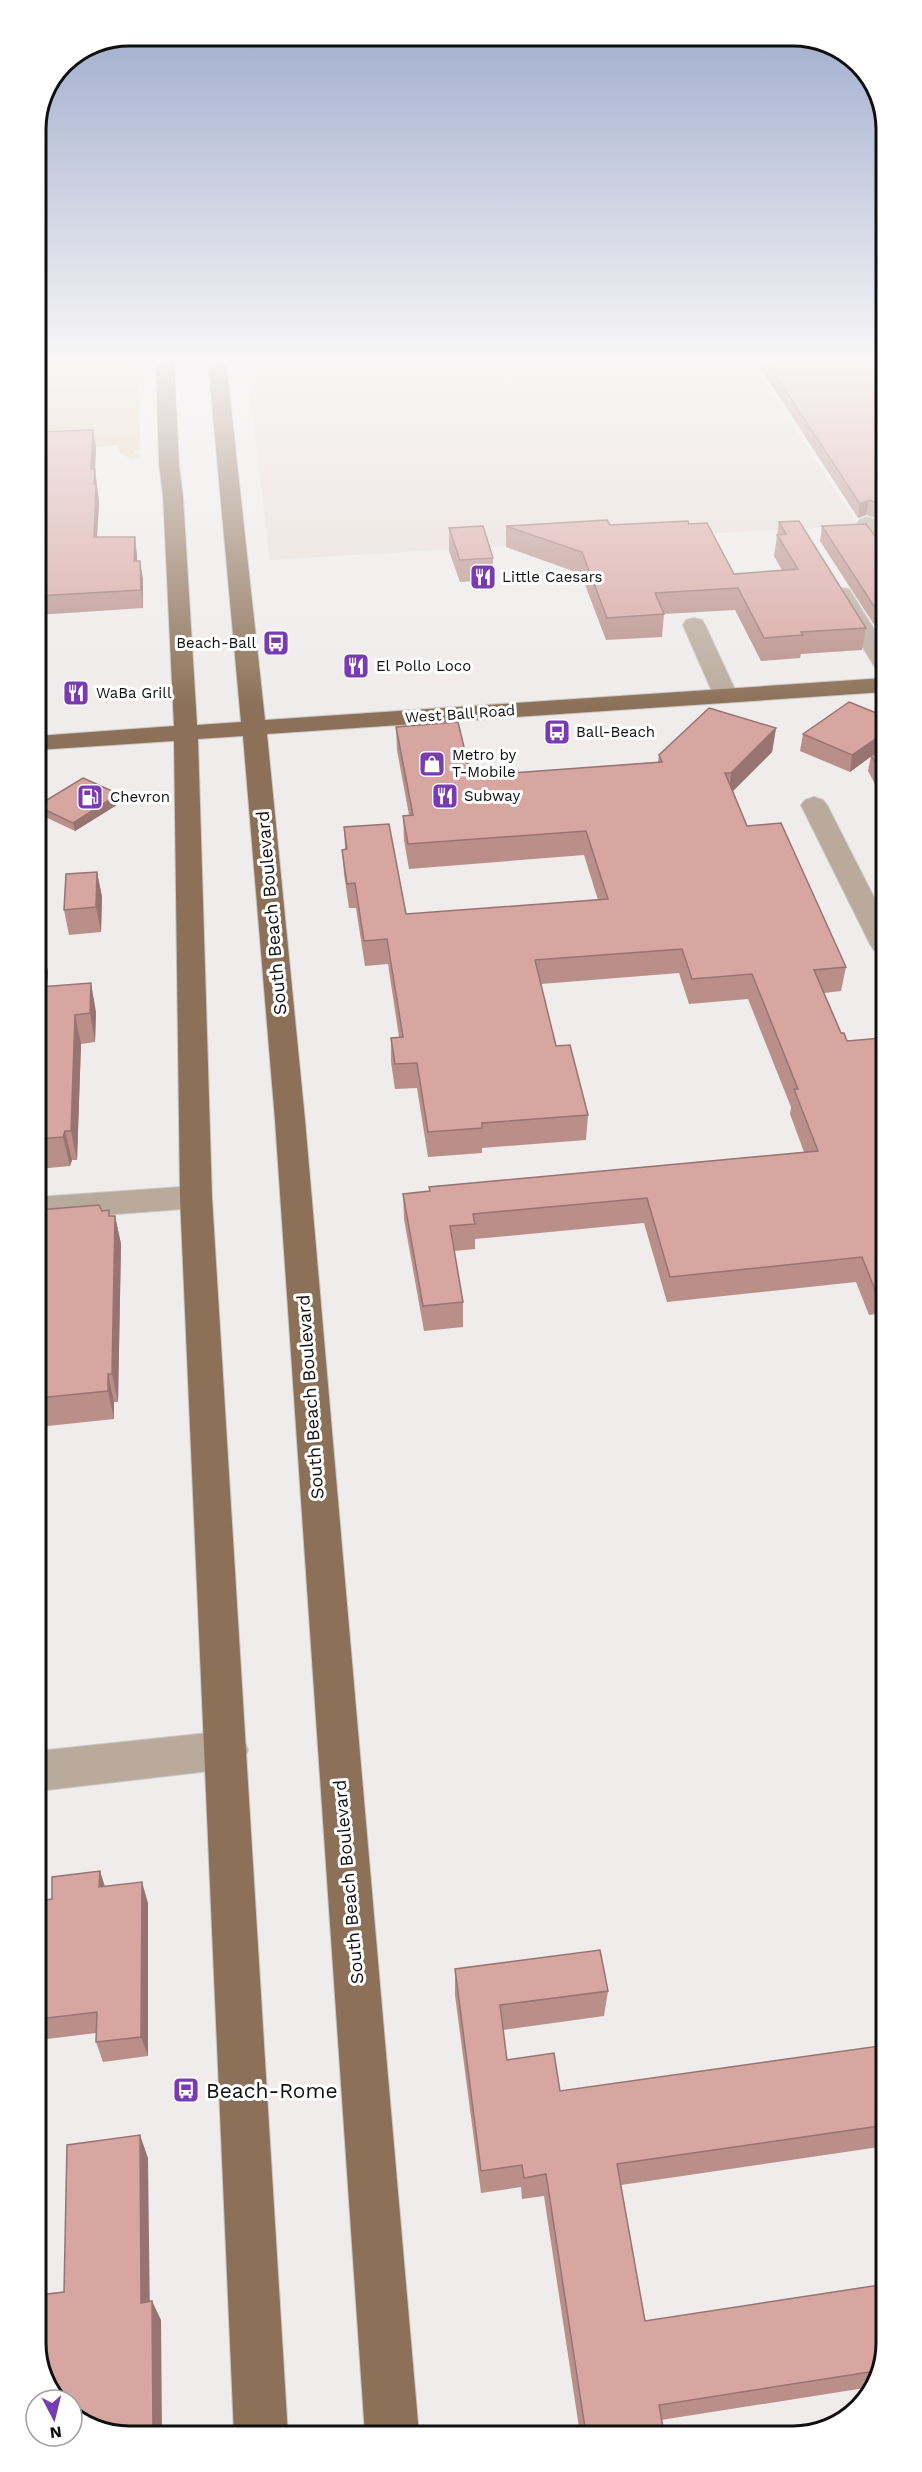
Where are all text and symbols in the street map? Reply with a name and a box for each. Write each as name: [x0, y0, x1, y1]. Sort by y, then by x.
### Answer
restaurant icon: Little Caesars: [468, 562, 498, 592]
place label: Little Caesars: [502, 568, 603, 586]
bus stop icon: Beach-Ball: [261, 628, 291, 658]
place label: Beach-Ball: [176, 634, 256, 652]
restaurant icon: El Pollo Loco: [341, 651, 371, 681]
place label: El Pollo Loco: [376, 657, 471, 675]
restaurant icon: WaBa Grill: [61, 678, 91, 708]
place label: WaBa Grill: [96, 684, 172, 702]
street label: West Ball Road: [404, 701, 516, 727]
bus stop icon: Ball-Beach: [542, 717, 572, 747]
place label: Ball-Beach: [576, 723, 655, 741]
place label: Metro by T-Mobile: [452, 746, 517, 781]
shop icon: Metro by T-Mobile: [417, 749, 447, 779]
restaurant icon: Subway: [430, 781, 460, 811]
fuel station icon: Chevron: [75, 782, 105, 812]
place label: Subway: [464, 787, 520, 805]
place label: Chevron: [110, 788, 170, 806]
street label: South Beach Boulevard: [252, 810, 290, 1016]
street label: South Beach Boulevard: [292, 1294, 328, 1500]
street label: South Beach Boulevard: [329, 1779, 367, 1985]
bus stop icon: Beach-Rome: [171, 2075, 201, 2105]
place label: Beach-Rome: [206, 2078, 338, 2103]
north arrow: [24, 2388, 84, 2448]
text: N: [49, 2422, 63, 2443]

